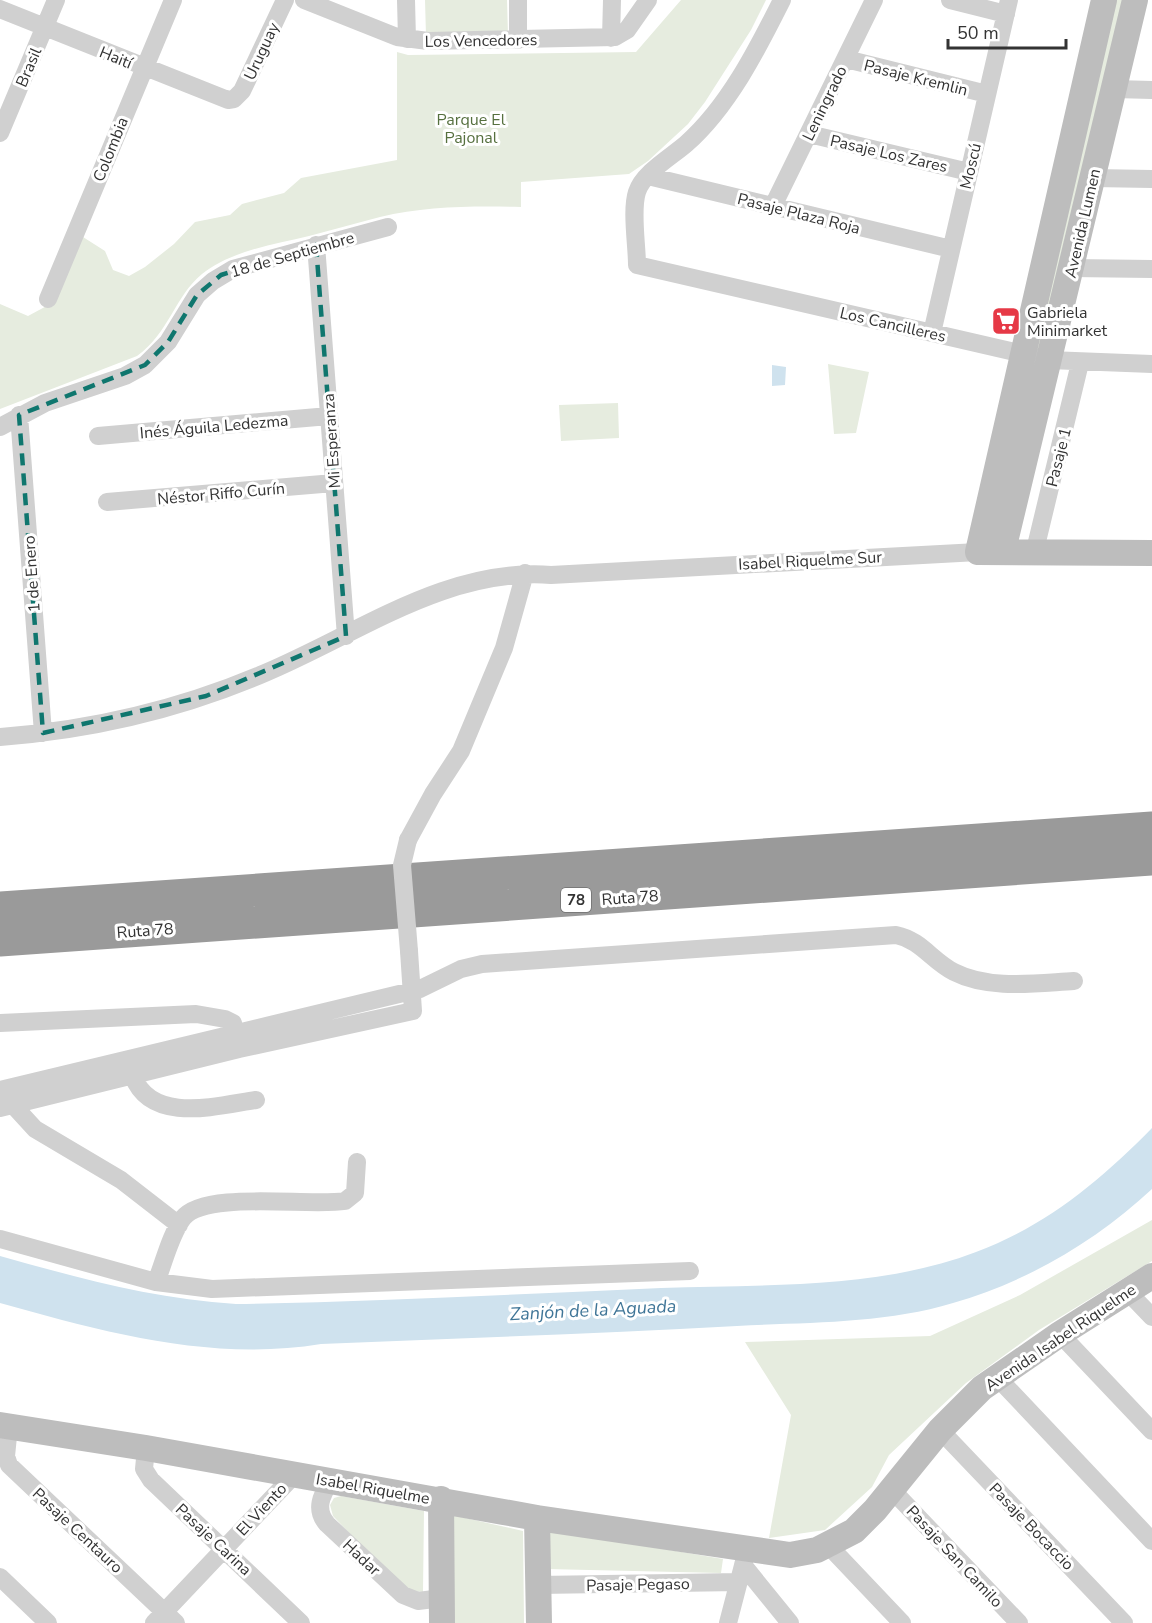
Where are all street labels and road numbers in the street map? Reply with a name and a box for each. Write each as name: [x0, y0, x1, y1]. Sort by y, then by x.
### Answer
street label: Uruguay: [239, 18, 285, 84]
street label: Los Vencedores: [424, 29, 538, 53]
street label: Haití: [96, 41, 137, 75]
street label: Brasil: [11, 44, 47, 91]
street label: Pasaje Kremlin: [862, 54, 970, 101]
street label: Leningrado: [797, 62, 853, 145]
street label: Colombia: [88, 114, 134, 185]
street label: Pasaje Los Zares: [828, 130, 950, 178]
street label: Moscú: [955, 141, 987, 191]
street label: Avenida Lumen: [1060, 166, 1106, 280]
street label: Pasaje Plaza Roja: [735, 188, 862, 240]
street label: 18 de Septiembre: [228, 227, 357, 283]
street label: Los Cancilleres: [838, 302, 948, 348]
street label: Mi Esperanza: [318, 393, 346, 489]
street label: Inés Águila Ledezma: [139, 410, 289, 444]
street label: Pasaje 1: [1041, 425, 1077, 489]
street label: Néstor Riffo Curín: [156, 477, 286, 511]
street label: 1 de Enero: [18, 535, 46, 613]
street label: Isabel Riquelme Sur: [738, 546, 883, 576]
street label: Ruta 78: [601, 885, 659, 911]
road number: 78: [561, 888, 591, 912]
street label: Ruta 78: [116, 918, 174, 944]
street label: Avenida Isabel Riquelme: [981, 1279, 1140, 1397]
street label: Isabel Riquelme: [314, 1468, 431, 1510]
street label: El Viento: [232, 1478, 292, 1541]
street label: Pasaje Bocaccio: [984, 1478, 1079, 1575]
street label: Pasaje Centauro: [27, 1483, 127, 1578]
street label: Pasaje Carina: [170, 1499, 256, 1581]
street label: Pasaje San Camilo: [901, 1501, 1007, 1613]
street label: Hadar: [338, 1535, 385, 1581]
street label: Pasaje Pegaso: [586, 1573, 690, 1597]

